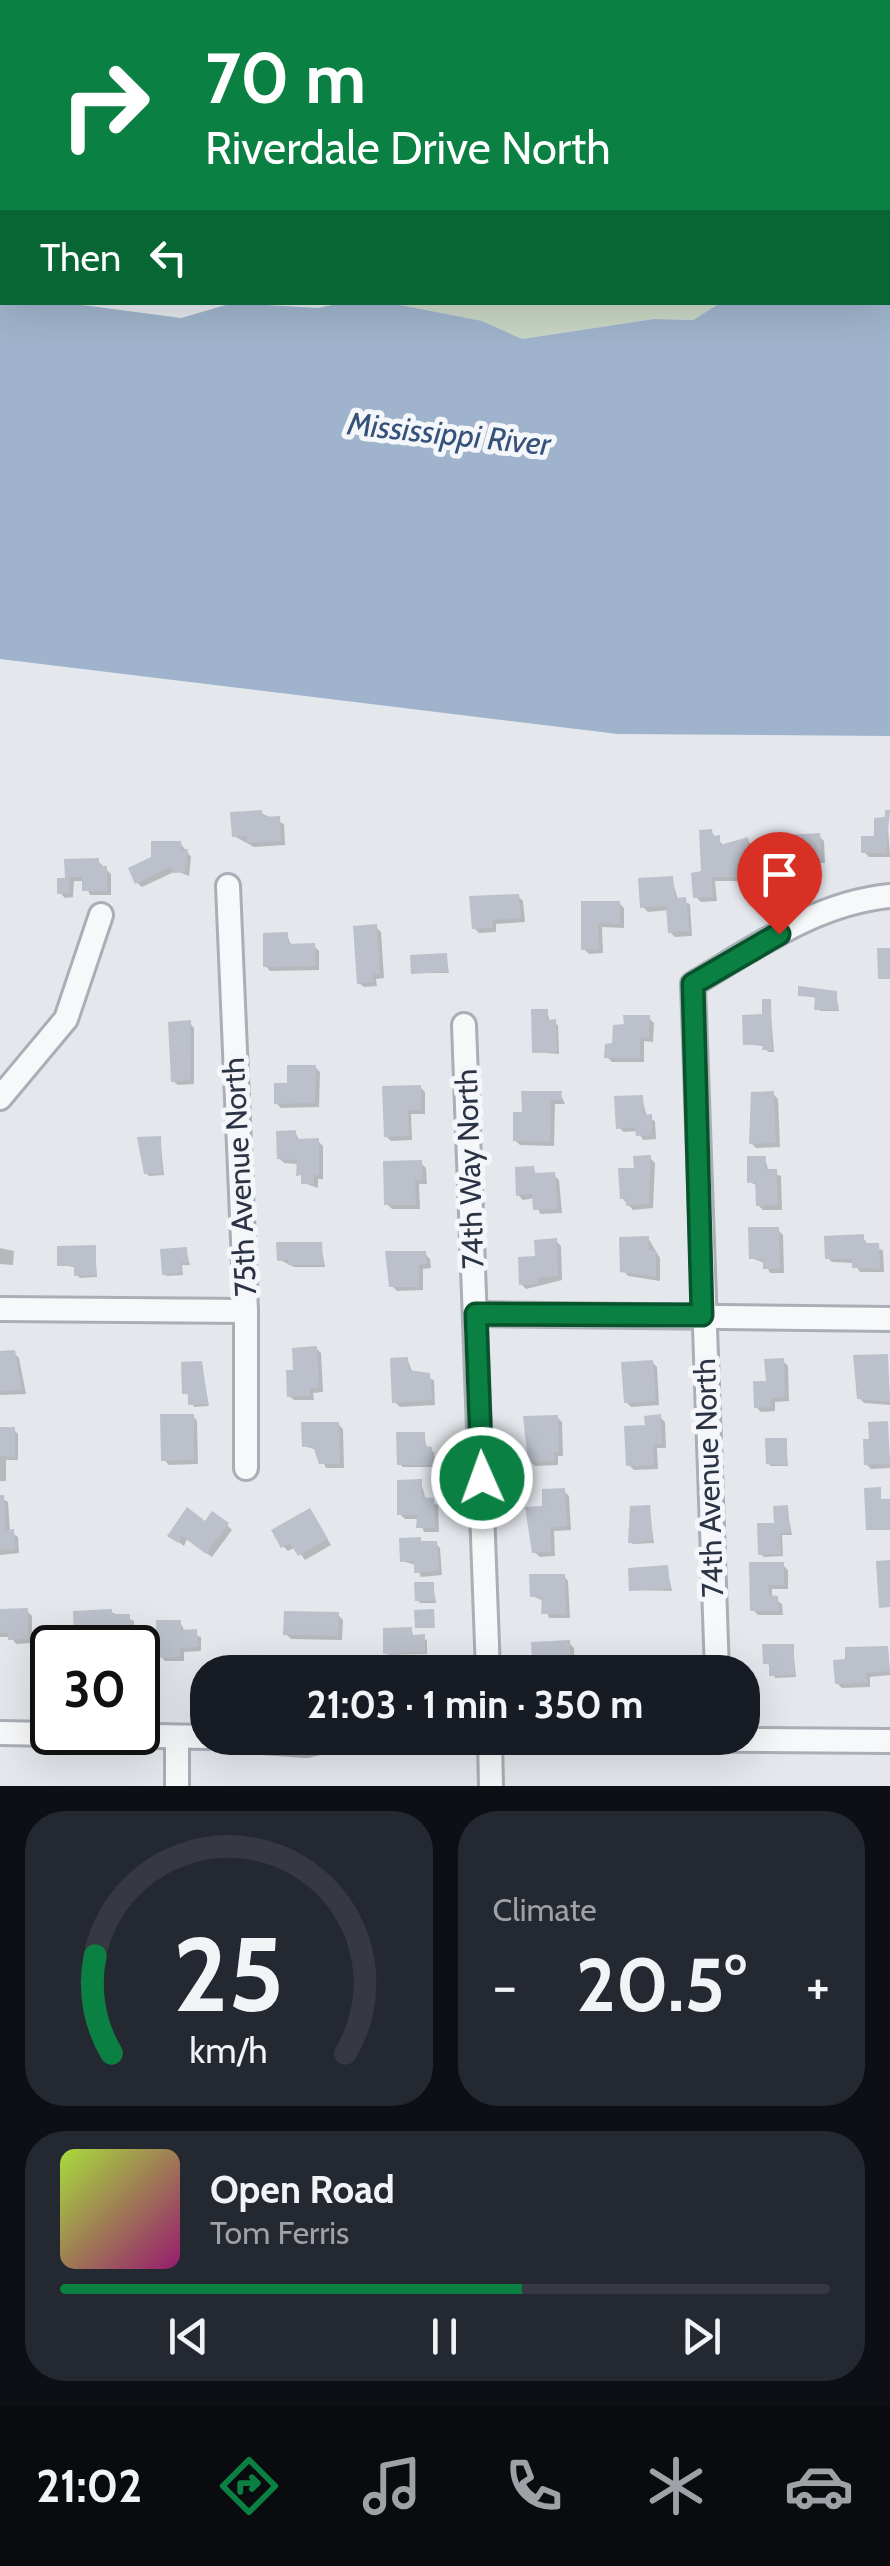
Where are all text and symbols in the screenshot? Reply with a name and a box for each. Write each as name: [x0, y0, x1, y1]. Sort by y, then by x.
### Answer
text: 70 m: [205, 35, 366, 121]
icon: right: [40, 40, 170, 170]
text: Riverdale Drive North: [205, 121, 611, 175]
icon: left: [141, 230, 196, 285]
text: Then: [40, 234, 121, 281]
water label: Mississippi River: [345, 403, 554, 464]
pin: [737, 832, 822, 935]
icon: arrive: [752, 847, 807, 902]
street label: 75th Avenue North: [215, 1057, 264, 1298]
street label: 74th Way North: [448, 1068, 491, 1270]
street label: 74th Avenue North: [686, 1358, 731, 1598]
position arrow: [430, 1426, 534, 1530]
speed limit sign: 30: [30, 1625, 160, 1755]
text: 21:03 · 1 min · 350 m: [307, 1681, 643, 1728]
text: Climate: [493, 1890, 597, 1929]
text: 25: [173, 1911, 284, 2037]
text: 20.5°: [576, 1939, 746, 2030]
text: −: [493, 1952, 517, 2019]
text: +: [806, 1952, 830, 2019]
text: km/h: [190, 2029, 268, 2072]
text: Open Road: [210, 2166, 395, 2213]
text: Tom Ferris: [210, 2213, 349, 2252]
icon: previous: [161, 2309, 216, 2364]
icon: pause: [417, 2309, 472, 2364]
icon: next: [674, 2309, 729, 2364]
icon: directions: [214, 2451, 284, 2521]
icon: music: [357, 2451, 427, 2521]
icon: phone: [499, 2451, 569, 2521]
icon: climate: [641, 2451, 711, 2521]
icon: car: [784, 2451, 854, 2521]
text: 21:02: [36, 2459, 142, 2513]

